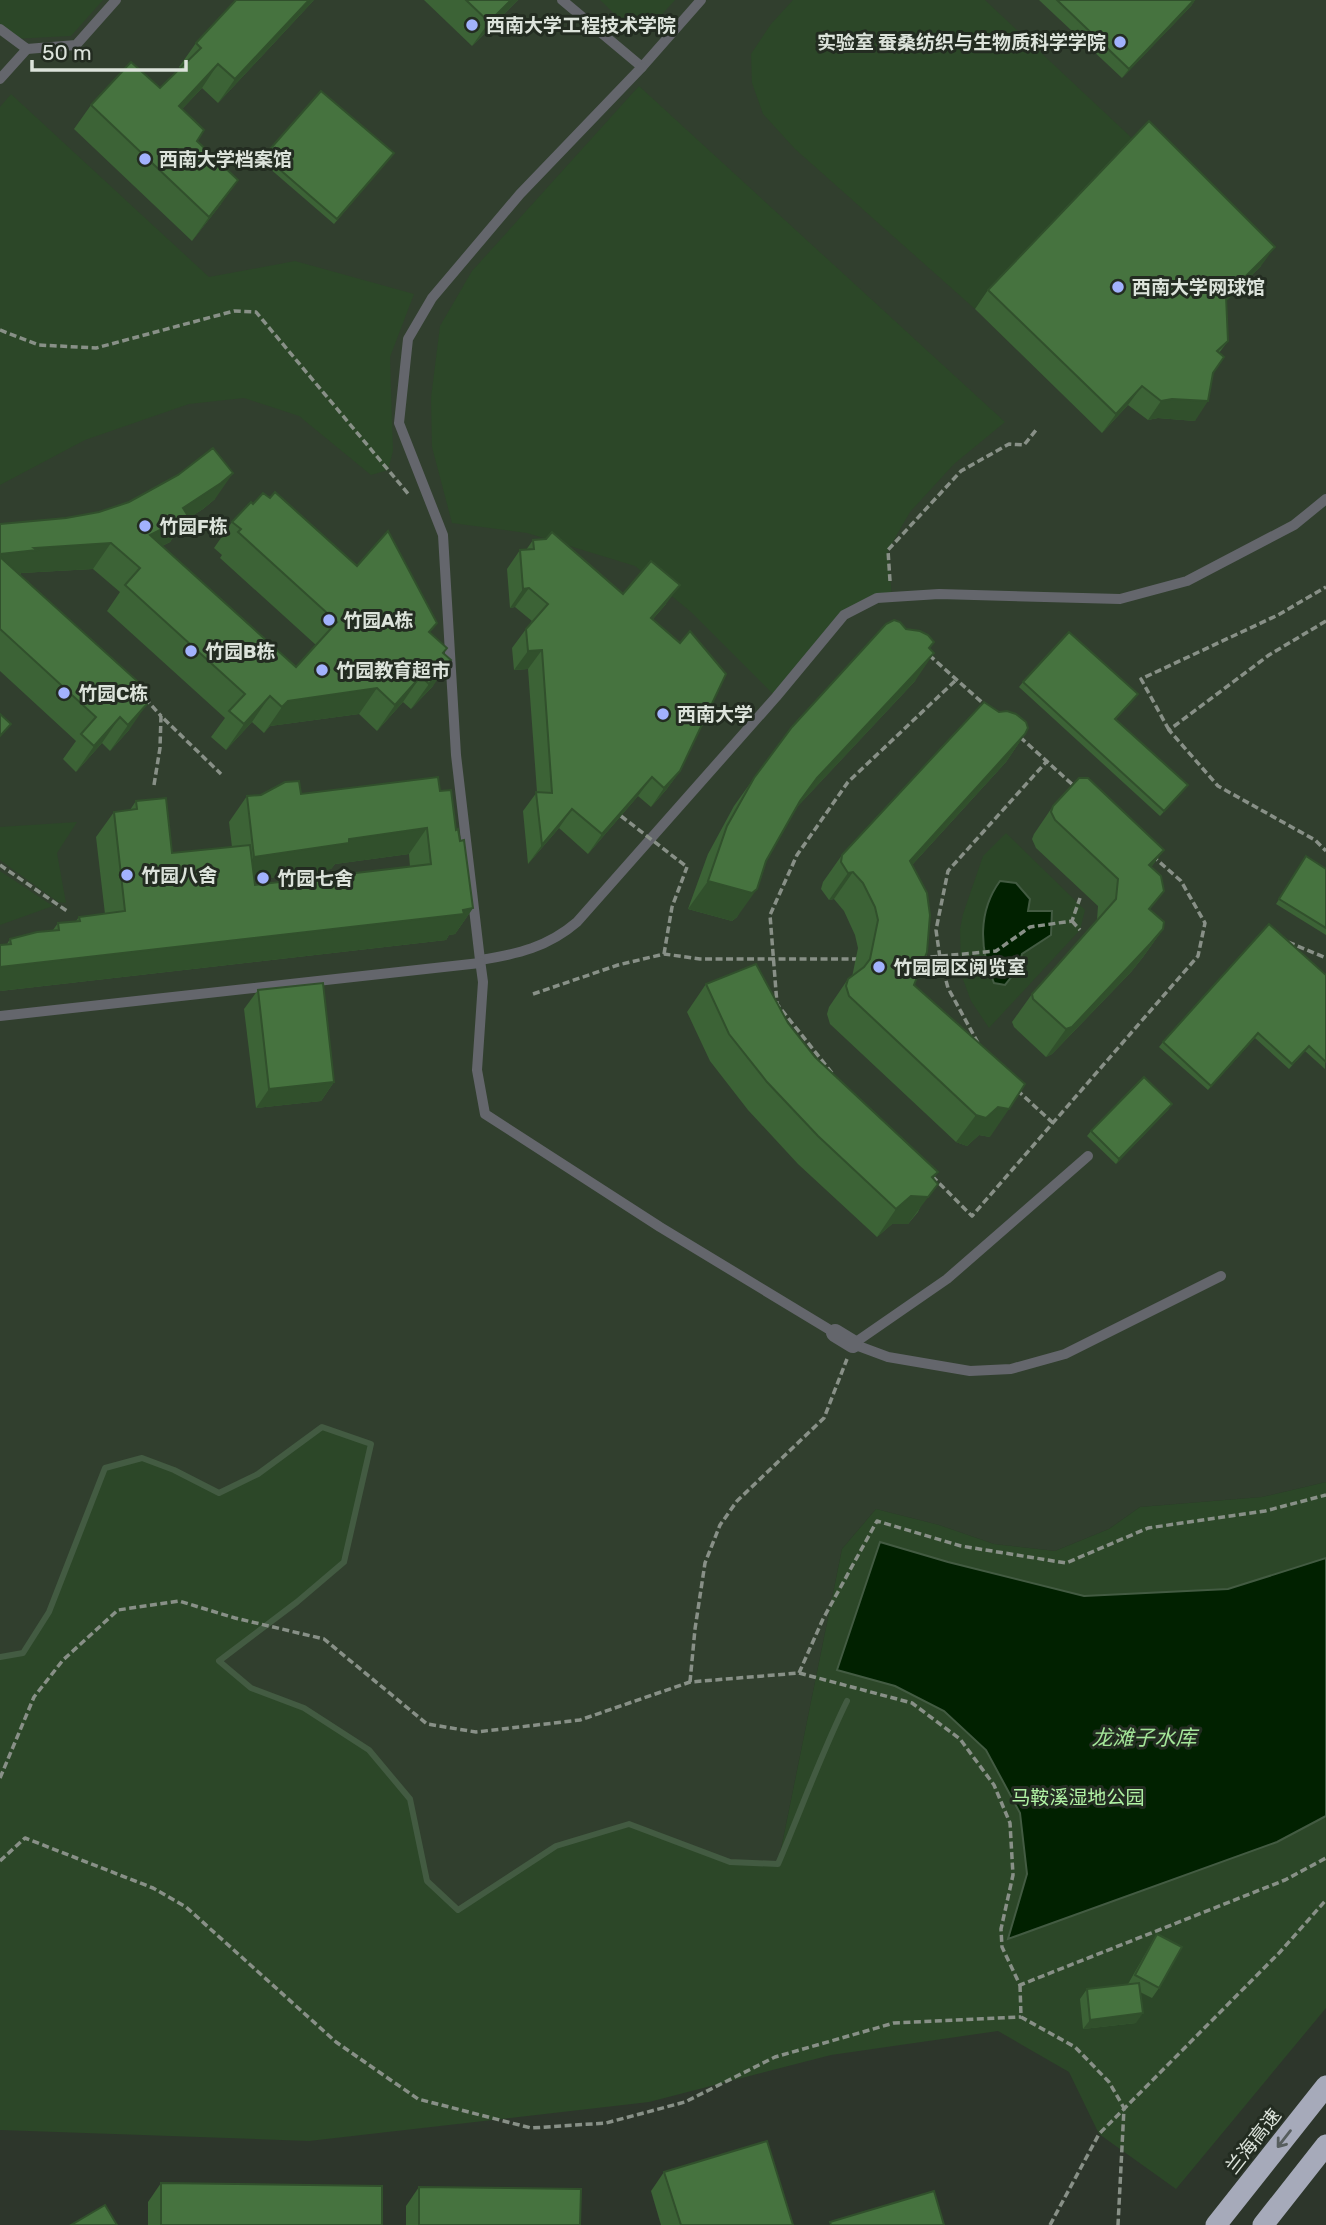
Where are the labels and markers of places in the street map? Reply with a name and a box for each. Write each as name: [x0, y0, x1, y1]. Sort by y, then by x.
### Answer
place label: 西南大学工程技术学院: [486, 14, 676, 37]
marker: 西南大学工程技术学院: [464, 17, 480, 33]
place label: 实验室 蚕桑纺织与生物质科学学院: [817, 31, 1106, 54]
marker: 实验室 蚕桑纺织与生物质科学学院: [1112, 34, 1128, 50]
place label: 西南大学档案馆: [159, 148, 292, 171]
marker: 西南大学档案馆: [137, 151, 153, 167]
place label: 西南大学网球馆: [1132, 276, 1265, 299]
marker: 西南大学网球馆: [1110, 279, 1126, 295]
place label: 竹园F栋: [159, 515, 228, 538]
marker: 竹园F栋: [137, 518, 153, 534]
place label: 竹园A栋: [343, 609, 414, 632]
marker: 竹园A栋: [321, 612, 337, 628]
place label: 竹园B栋: [205, 640, 275, 663]
marker: 竹园B栋: [183, 643, 199, 659]
place label: 竹园教育超市: [336, 659, 450, 682]
marker: 竹园教育超市: [314, 662, 330, 678]
place label: 竹园C栋: [78, 682, 148, 705]
marker: 竹园C栋: [56, 685, 72, 701]
place label: 西南大学: [677, 703, 753, 726]
marker: 西南大学: [655, 706, 671, 722]
place label: 竹园八舍: [141, 864, 217, 887]
marker: 竹园八舍: [119, 867, 135, 883]
place label: 竹园七舍: [277, 867, 353, 890]
marker: 竹园七舍: [255, 870, 271, 886]
place label: 竹园园区阅览室: [893, 956, 1026, 979]
marker: 竹园园区阅览室: [871, 959, 887, 975]

